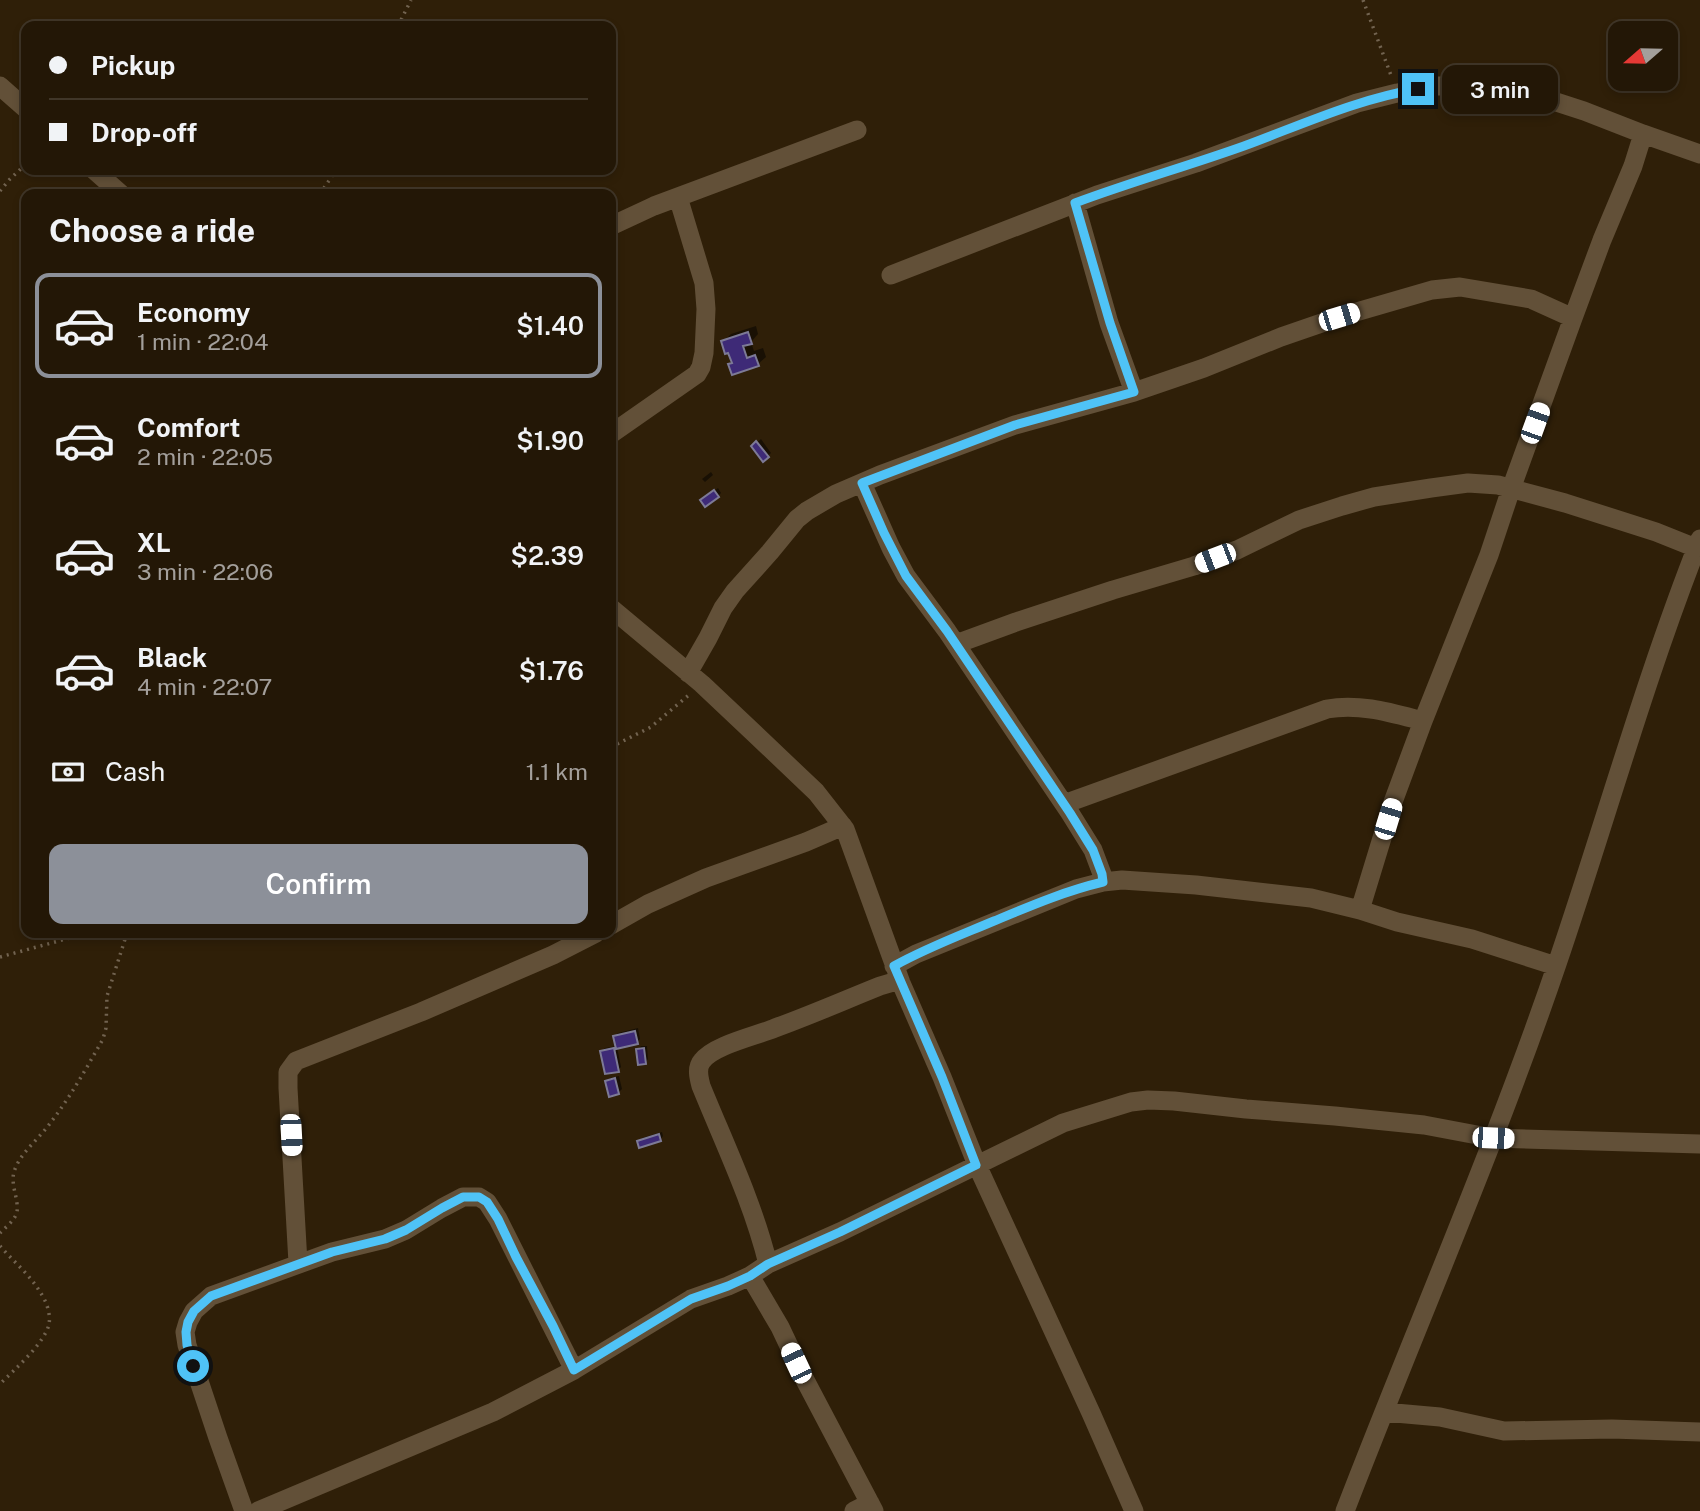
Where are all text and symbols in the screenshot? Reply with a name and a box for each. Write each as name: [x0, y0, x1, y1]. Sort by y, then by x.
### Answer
north arrow: [1608, 21, 1678, 91]
map controls: [1608, 21, 1678, 91]
text: Pickup: [91, 50, 175, 81]
callout: 3 min: [1442, 64, 1558, 114]
route end: [1402, 73, 1434, 105]
text: 3 min: [1470, 76, 1530, 103]
text: Drop-off: [91, 117, 197, 148]
text: Choose a ride: [49, 212, 255, 249]
icon: car: [53, 294, 116, 357]
text: Economy: [137, 297, 250, 328]
car: [1316, 301, 1363, 333]
text: $1.40: [516, 310, 584, 341]
text: 1 min · 22:04: [137, 328, 268, 355]
car: [1518, 400, 1553, 446]
icon: car: [53, 409, 116, 472]
text: Comfort: [137, 412, 240, 443]
text: $1.90: [516, 425, 584, 456]
text: 2 min · 22:05: [137, 443, 273, 470]
icon: car: [53, 524, 116, 587]
text: XL: [137, 527, 171, 558]
text: $2.39: [511, 540, 584, 571]
car: [1192, 541, 1239, 575]
text: 3 min · 22:06: [137, 558, 273, 585]
icon: car: [53, 639, 116, 702]
text: Black: [137, 642, 207, 673]
text: $1.76: [519, 655, 584, 686]
text: 4 min · 22:07: [137, 673, 272, 700]
icon: cash: [49, 753, 87, 791]
text: Cash: [105, 756, 165, 787]
text: 1.1 km: [526, 758, 588, 785]
car: [1372, 796, 1405, 842]
button: Confirm: [49, 844, 588, 924]
car: [280, 1113, 303, 1157]
car: [1472, 1127, 1515, 1149]
car: [778, 1340, 815, 1386]
route start: [177, 1350, 209, 1382]

